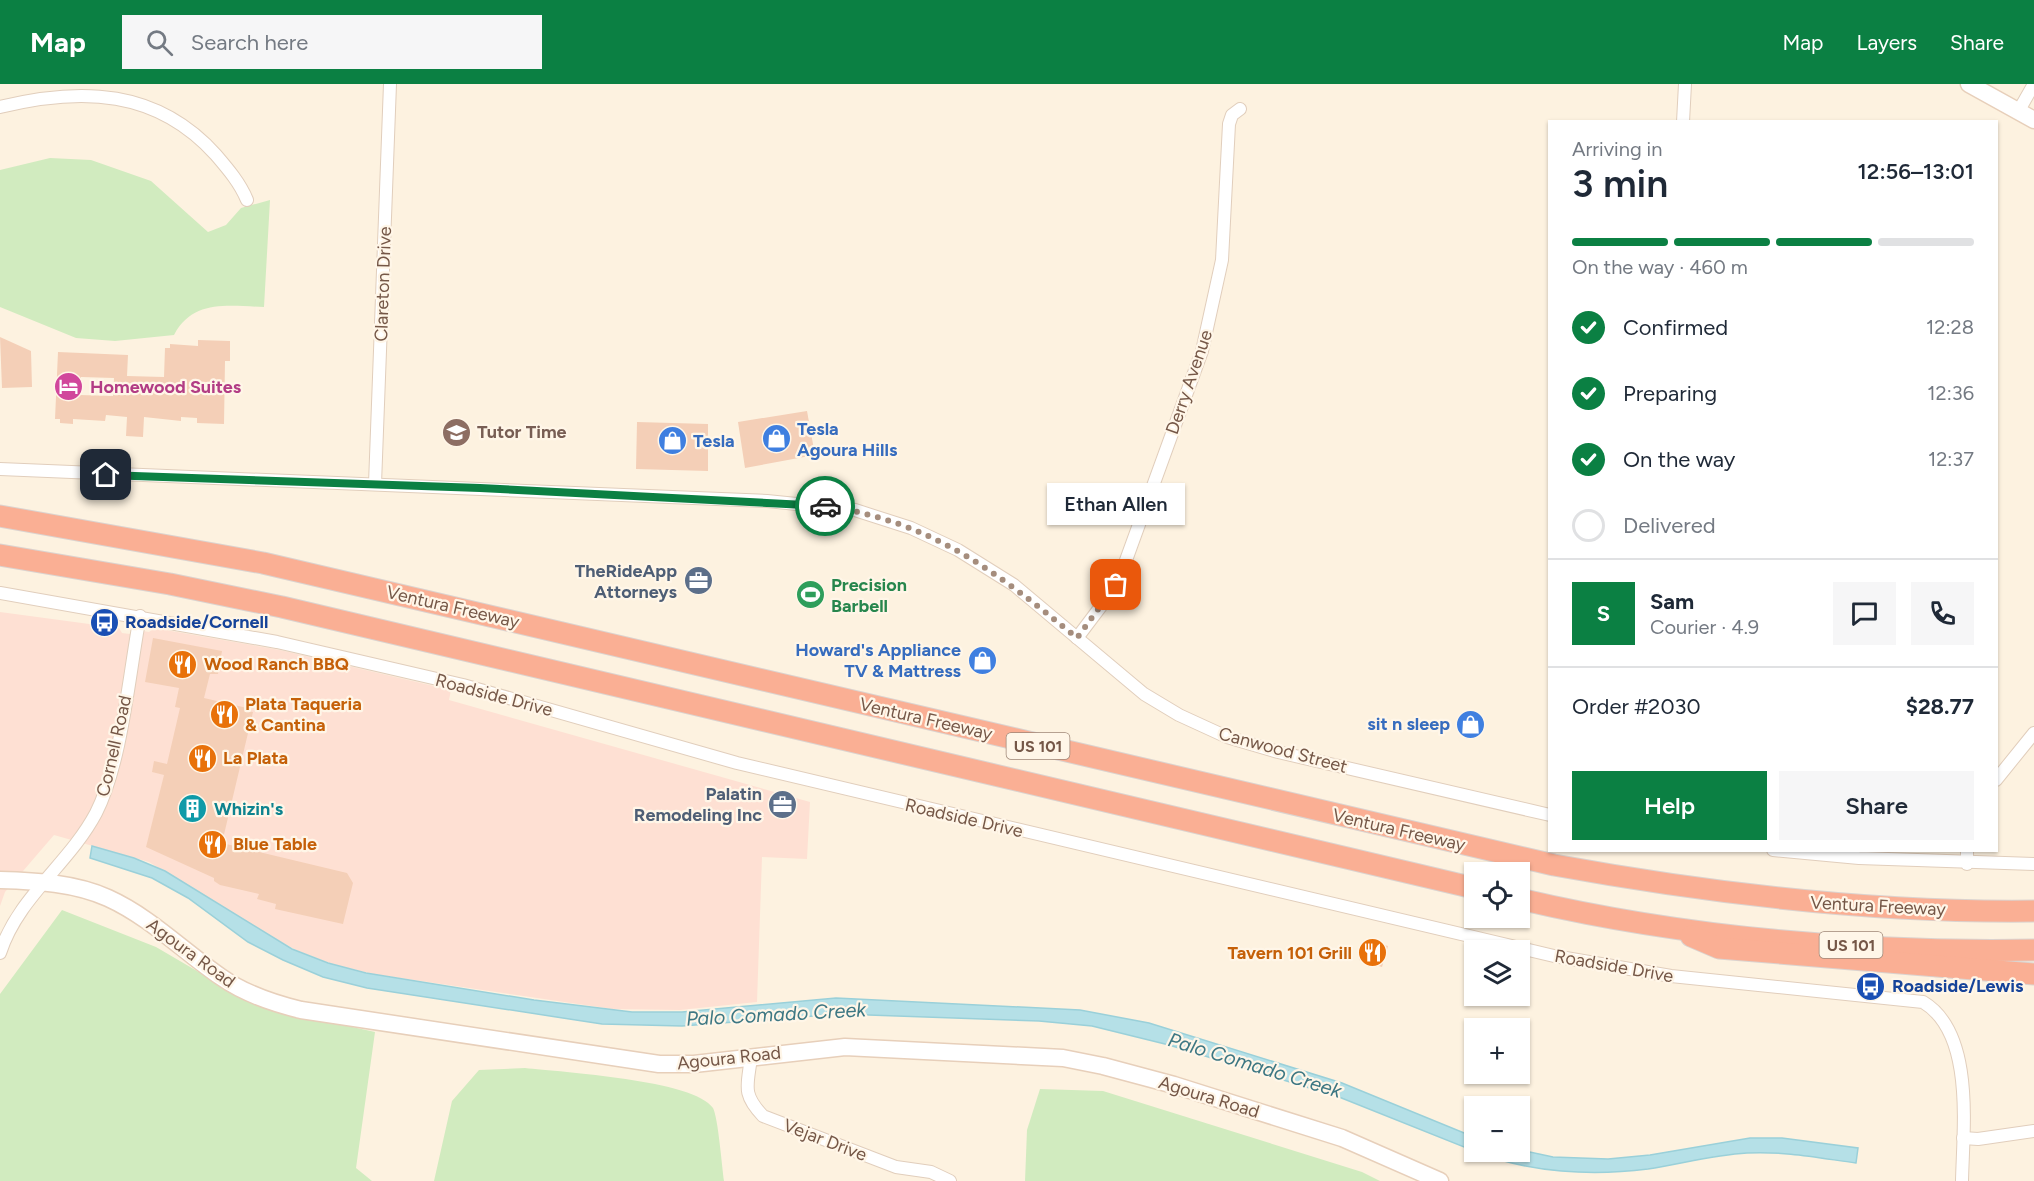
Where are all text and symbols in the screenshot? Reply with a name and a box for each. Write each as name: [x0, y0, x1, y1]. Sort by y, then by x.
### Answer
search box: [122, 15, 542, 69]
text: Map: [30, 25, 86, 59]
icon: search: [143, 26, 176, 59]
text: Search here: [191, 29, 308, 56]
text: Map: [1783, 30, 1823, 55]
text: Layers: [1856, 30, 1917, 55]
text: Share: [1950, 30, 2004, 55]
text: Arriving in: [1572, 137, 1662, 161]
text: 12:56–13:01: [1858, 158, 1974, 185]
text: 3 min: [1572, 160, 1668, 207]
street label: Clareton Drive: [370, 226, 396, 342]
text: On the way · 460 m: [1572, 255, 1748, 279]
icon: check: [1572, 311, 1605, 344]
text: Confirmed: [1623, 314, 1728, 341]
text: 12:28: [1926, 315, 1974, 339]
street label: Derry Avenue: [1161, 327, 1217, 437]
hotel icon: Homewood Suites: [53, 371, 85, 403]
place label: Homewood Suites: [90, 376, 242, 398]
icon: check: [1572, 377, 1605, 410]
text: Preparing: [1623, 380, 1717, 407]
text: 12:36: [1927, 381, 1974, 405]
school or university icon: Tutor Time: [440, 416, 472, 448]
place label: Tesla Agoura Hills: [797, 418, 898, 461]
place label: Tutor Time: [477, 421, 567, 443]
shop icon: Tesla Agoura Hills: [760, 423, 792, 455]
shop icon: Tesla: [656, 425, 688, 457]
place label: Tesla: [693, 430, 735, 452]
icon: check: [1572, 443, 1605, 476]
text: On the way: [1623, 446, 1735, 473]
text: 12:37: [1928, 447, 1974, 471]
pin: [80, 449, 131, 500]
icon: home: [89, 458, 122, 491]
courier: [795, 476, 855, 536]
callout: Ethan Allen: [1047, 483, 1185, 525]
icon: car: [809, 490, 842, 523]
text: Ethan Allen: [1064, 492, 1168, 516]
text: Delivered: [1623, 512, 1716, 539]
pin: [1090, 559, 1141, 610]
place label: TheRideApp Attorneys: [575, 560, 678, 603]
office icon: TheRideApp Attorneys: [682, 565, 714, 597]
icon: bag: [1099, 568, 1132, 601]
place label: Precision Barbell: [831, 574, 907, 617]
sports icon: Precision Barbell: [794, 579, 826, 611]
street label: Ventura Freeway: [384, 581, 522, 633]
button: chat: [1833, 582, 1896, 645]
button: phone: [1911, 582, 1974, 645]
text: Sam: [1650, 588, 1694, 615]
text: S: [1597, 600, 1610, 627]
bus stop icon: Roadside/Cornell: [88, 606, 120, 638]
place label: Roadside/Cornell: [125, 611, 268, 633]
text: Courier · 4.9: [1650, 615, 1759, 639]
place label: Howard's Appliance TV & Mattress: [795, 639, 962, 682]
shop icon: Howard's Appliance TV & Mattress: [966, 644, 998, 676]
restaurant icon: Wood Ranch BBQ: [167, 648, 199, 680]
place label: Wood Ranch BBQ: [204, 653, 349, 675]
street label: Roadside Drive: [433, 669, 555, 721]
street label: Cornell Road: [92, 693, 136, 799]
place label: Plata Taqueria & Cantina: [245, 693, 362, 736]
street label: Ventura Freeway: [857, 693, 995, 745]
text: Order #2030: [1572, 693, 1701, 720]
text: $28.77: [1906, 693, 1974, 720]
restaurant icon: Plata Taqueria & Cantina: [208, 698, 240, 730]
shop icon: sit n sleep: [1455, 708, 1487, 740]
place label: sit n sleep: [1367, 713, 1450, 735]
street label: Canwood Street: [1216, 722, 1350, 778]
road number: US 101: [1006, 733, 1070, 759]
restaurant icon: La Plata: [186, 742, 218, 774]
place label: La Plata: [223, 747, 288, 769]
button: Help: [1572, 771, 1767, 840]
button: Share: [1779, 771, 1974, 840]
place label: Palatin Remodeling Inc: [634, 783, 762, 826]
office icon: Palatin Remodeling Inc: [767, 788, 799, 820]
building icon: Whizin's: [177, 793, 209, 825]
street label: Roadside Drive: [903, 794, 1025, 842]
place label: Whizin's: [214, 798, 284, 820]
street label: Ventura Freeway: [1330, 804, 1468, 856]
restaurant icon: Blue Table: [196, 828, 228, 860]
place label: Blue Table: [233, 833, 317, 855]
map controls: [1464, 862, 1530, 1162]
button: locate: [1464, 862, 1530, 928]
street label: Ventura Freeway: [1810, 891, 1947, 921]
street label: Agoura Road: [142, 913, 240, 993]
road number: US 101: [1820, 932, 1882, 958]
restaurant icon: Tavern 101 Grill: [1357, 937, 1389, 969]
button: layers: [1464, 940, 1530, 1006]
place label: Tavern 101 Grill: [1227, 942, 1352, 964]
street label: Roadside Drive: [1553, 945, 1675, 987]
bus stop icon: Roadside/Lewis: [1855, 970, 1887, 1002]
place label: Roadside/Lewis: [1892, 975, 2024, 997]
water label: Palo Comado Creek: [685, 997, 868, 1031]
button: +: [1464, 1018, 1530, 1084]
water label: Palo Comado Creek: [1165, 1027, 1346, 1103]
street label: Agoura Road: [676, 1042, 782, 1074]
street label: Agoura Road: [1156, 1071, 1262, 1123]
button: −: [1464, 1096, 1530, 1162]
street label: Vejar Drive: [780, 1114, 870, 1166]

